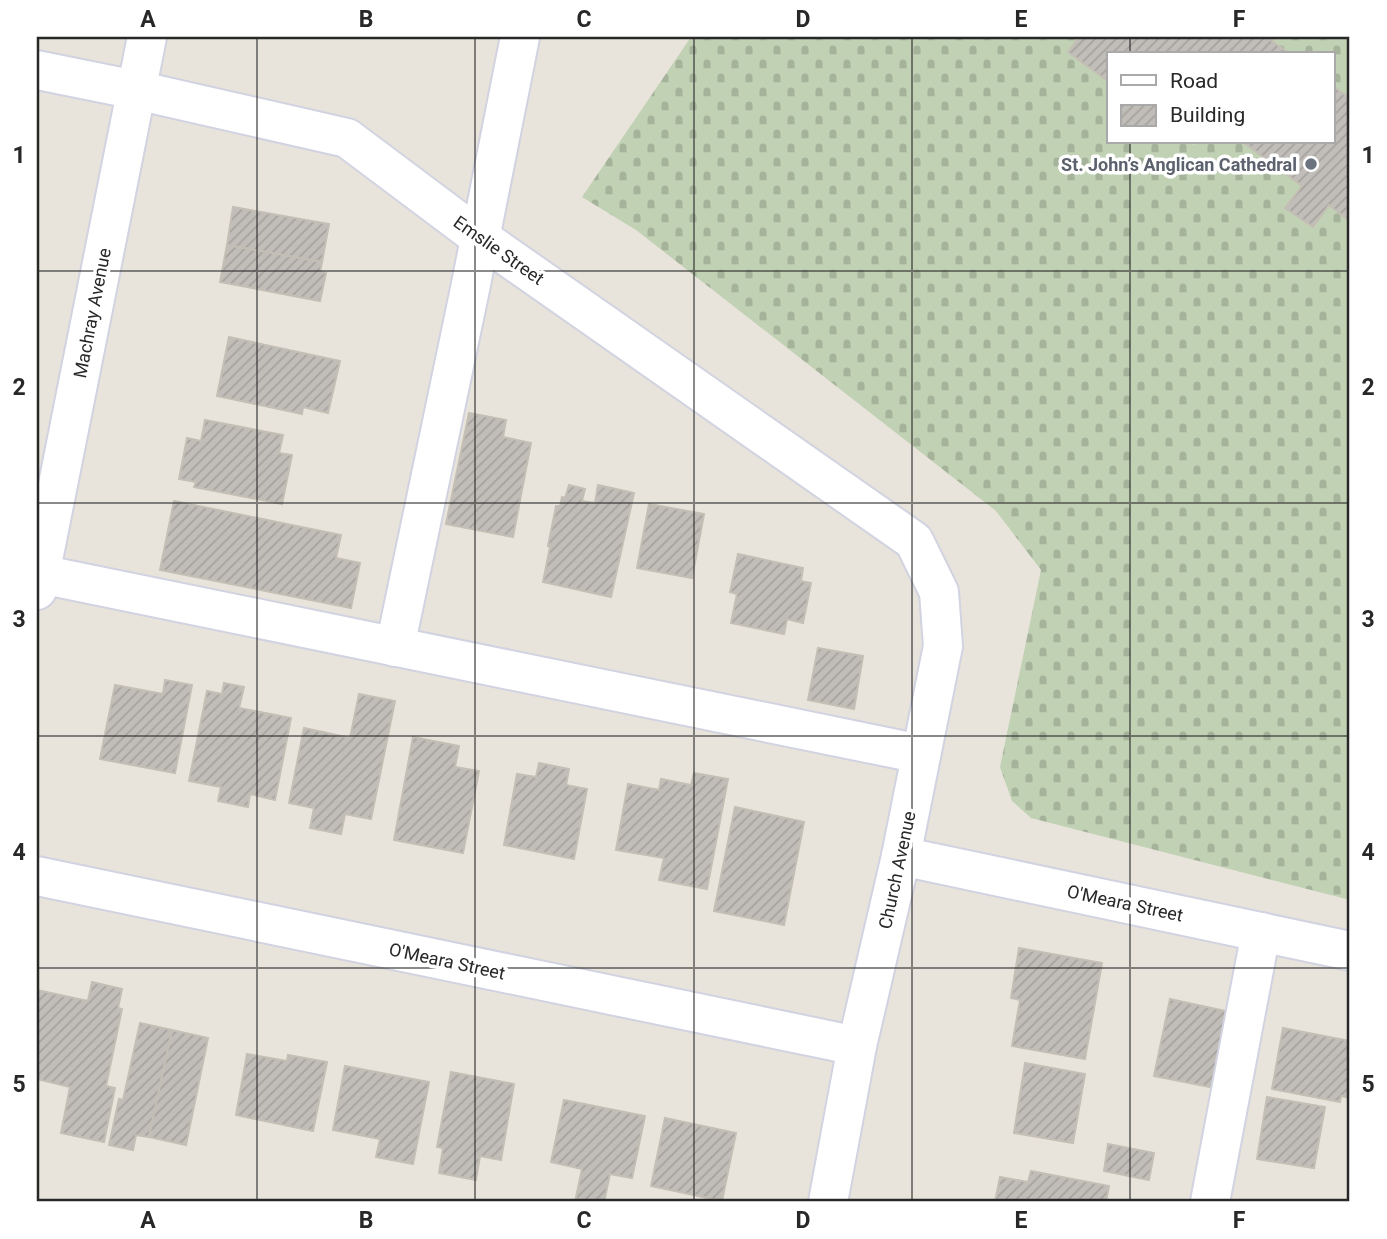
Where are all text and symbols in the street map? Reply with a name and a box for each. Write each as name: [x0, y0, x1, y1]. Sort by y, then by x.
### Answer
text: A: [140, 6, 156, 33]
text: B: [359, 6, 373, 33]
text: C: [576, 6, 592, 33]
text: D: [796, 6, 810, 33]
text: E: [1015, 6, 1028, 33]
text: F: [1233, 6, 1246, 33]
legend: [1107, 52, 1334, 144]
text: Road: [1170, 69, 1218, 93]
text: Building: [1170, 103, 1245, 127]
text: 1: [12, 142, 26, 169]
text: 1: [1361, 142, 1375, 169]
place label: St. John’s Anglican Cathedral: [1061, 154, 1297, 175]
marker: St. John’s Anglican Cathedral: [1303, 156, 1319, 172]
street label: Emslie Street: [450, 211, 548, 289]
street label: Machray Avenue: [69, 246, 115, 380]
text: 2: [12, 374, 26, 401]
text: 2: [1361, 374, 1375, 401]
text: 3: [12, 606, 26, 633]
text: 3: [1361, 606, 1375, 633]
street label: Church Avenue: [874, 809, 920, 931]
text: 4: [12, 839, 26, 866]
text: 4: [1361, 839, 1375, 866]
street label: O'Meara Street: [1065, 880, 1185, 926]
street label: O'Meara Street: [387, 938, 507, 984]
text: 5: [12, 1071, 26, 1098]
text: 5: [1361, 1071, 1375, 1098]
text: A: [140, 1207, 156, 1234]
text: B: [359, 1207, 373, 1234]
text: C: [576, 1207, 592, 1234]
text: D: [796, 1207, 810, 1234]
text: E: [1015, 1207, 1028, 1234]
text: F: [1233, 1207, 1246, 1234]

